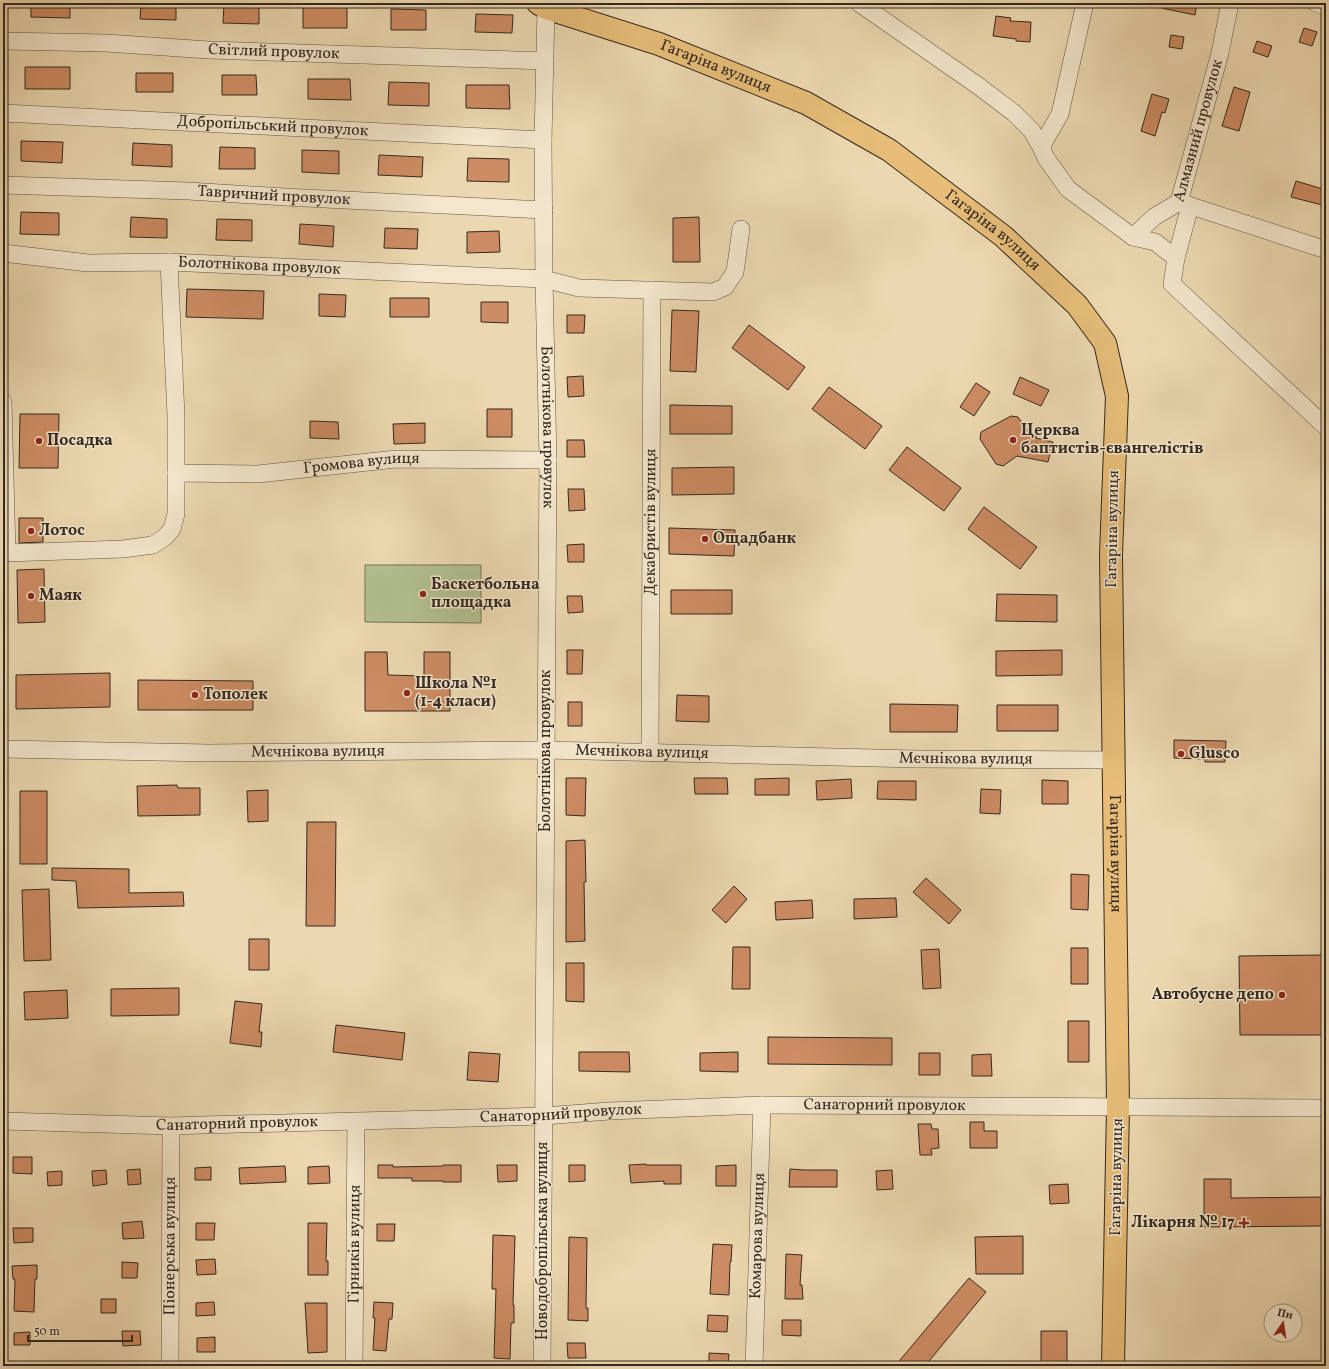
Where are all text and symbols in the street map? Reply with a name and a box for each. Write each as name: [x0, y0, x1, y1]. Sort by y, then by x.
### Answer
street label: Гагаріна вулиця: [657, 35, 774, 99]
street label: Світлий провулок: [208, 39, 340, 65]
street label: Алмазний провулок: [1169, 57, 1229, 204]
street label: Добропільський провулок: [176, 110, 369, 143]
street label: Тавричний провулок: [197, 181, 351, 211]
street label: Гагаріна вулиця: [940, 185, 1045, 276]
street label: Болотнікова провулок: [178, 251, 342, 281]
street label: Болотнікова провулок: [534, 345, 559, 509]
place label: Церква баптистів-євангелістів: [1021, 420, 1203, 460]
place label: Посадка: [47, 430, 113, 452]
marker: Церква баптистів-євангелістів: [1008, 435, 1018, 445]
marker: Посадка: [34, 436, 44, 446]
street label: Громова вулиця: [302, 448, 420, 480]
street label: Декабристів вулиця: [640, 448, 662, 596]
street label: Гагаріна вулиця: [1101, 470, 1125, 588]
place label: Лотос: [39, 520, 85, 542]
marker: Лотос: [26, 526, 36, 536]
place label: Ощадбанк: [713, 528, 797, 550]
marker: Ощадбанк: [700, 534, 710, 544]
place label: Баскетбольна площадка: [431, 574, 540, 614]
place label: Маяк: [39, 585, 82, 607]
marker: Баскетбольна площадка: [418, 589, 428, 599]
marker: Маяк: [26, 591, 36, 601]
street label: Болотнікова провулок: [535, 669, 557, 832]
place label: Школа №1 (1-4 класи): [415, 673, 497, 713]
place label: Тополек: [203, 684, 268, 706]
marker: Школа №1 (1-4 класи): [402, 688, 412, 698]
marker: Тополек: [190, 690, 200, 700]
street label: Мєчнікова вулиця: [251, 740, 385, 764]
street label: Мєчнікова вулиця: [575, 740, 709, 765]
place label: Glusco: [1189, 743, 1240, 765]
street label: Мєчнікова вулиця: [899, 748, 1033, 771]
marker: Glusco: [1176, 749, 1186, 759]
street label: Гагаріна вулиця: [1103, 794, 1127, 913]
place label: Автобусне депо: [1152, 984, 1274, 1006]
marker: Автобусне депо: [1277, 990, 1287, 1000]
street label: Санаторний провулок: [803, 1094, 966, 1117]
street label: Санаторний провулок: [479, 1099, 643, 1129]
street label: Санаторний провулок: [156, 1111, 319, 1137]
street label: Гагаріна вулиця: [1105, 1118, 1129, 1236]
street label: Новодобропільська вулиця: [532, 1142, 554, 1340]
street label: Комарова вулиця: [745, 1173, 771, 1300]
street label: Піонерська вулиця: [159, 1177, 182, 1315]
street label: Гірників вулиця: [344, 1184, 366, 1304]
place label: Лікарня № 17: [1131, 1212, 1235, 1234]
marker: Лікарня № 17: [1238, 1217, 1250, 1229]
north arrow: [1263, 1303, 1303, 1343]
text: Пн: [1276, 1306, 1294, 1324]
scale bar: [28, 1317, 132, 1343]
text: 50 m: [34, 1324, 60, 1340]

